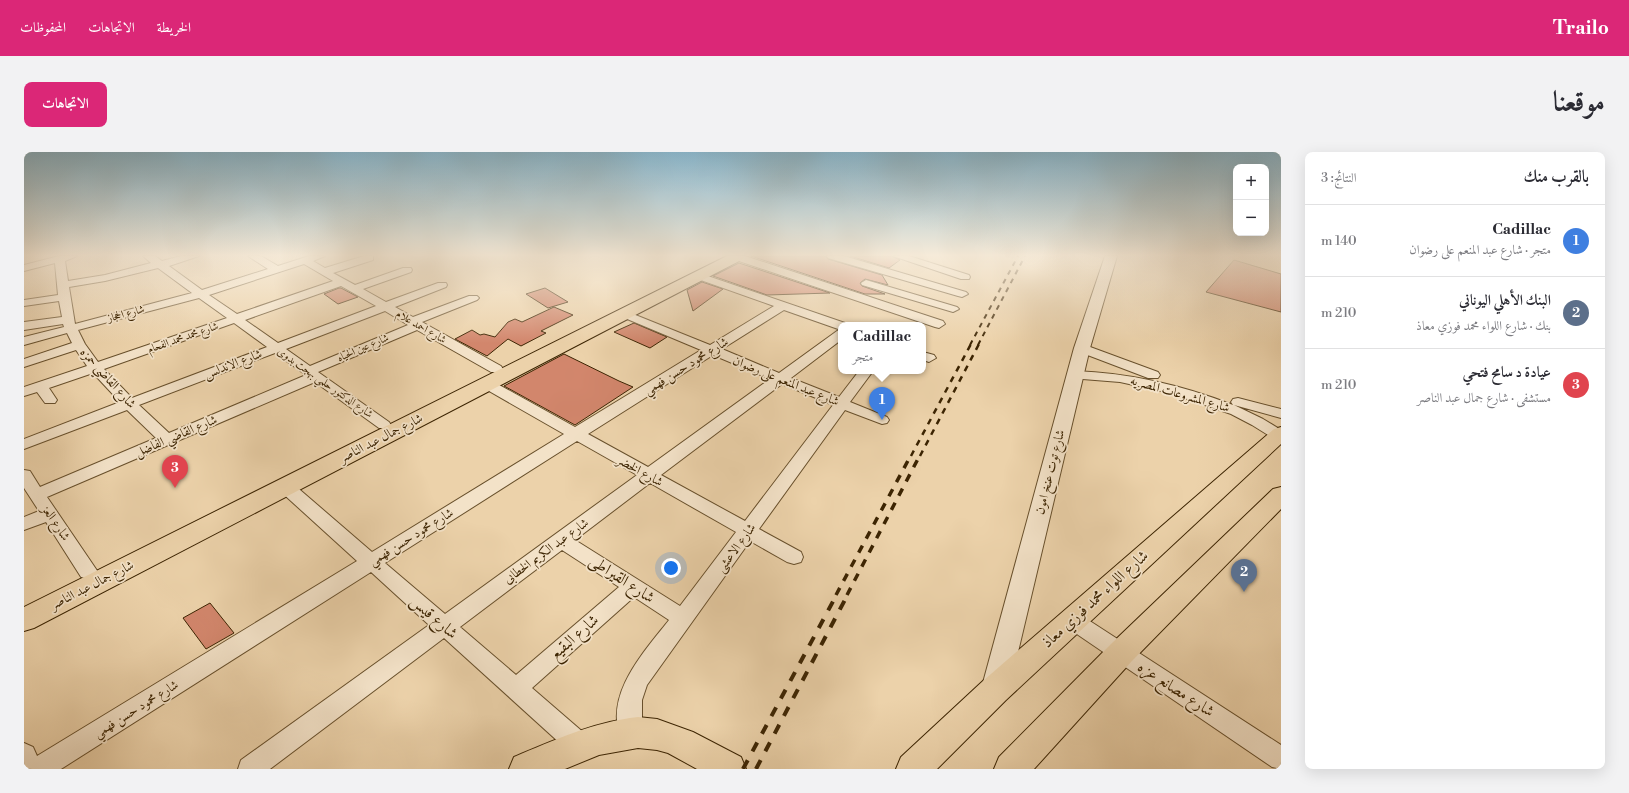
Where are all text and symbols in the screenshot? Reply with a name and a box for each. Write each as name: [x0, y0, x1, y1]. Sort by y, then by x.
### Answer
text: Trailo: [1553, 16, 1609, 40]
text: المحفوظات: [20, 19, 66, 37]
text: الاتجاهات: [88, 19, 135, 37]
text: الخريطة: [157, 19, 191, 37]
button: الاتجاهات: [24, 82, 107, 127]
text: موقعنا: [1553, 85, 1605, 120]
map controls: [1233, 164, 1269, 236]
button: +: [1233, 164, 1269, 200]
text: بالقرب منك: [1523, 166, 1589, 188]
text: النتائج: 3: [1321, 170, 1357, 186]
button: −: [1233, 200, 1269, 236]
text: Cadillac: [1492, 220, 1551, 239]
text: 140 m: [1321, 233, 1357, 249]
text: 1: [1573, 233, 1579, 249]
text: متجر · شارع عبد المنعم على رضوان: [1409, 242, 1551, 258]
text: البنك الأهلي اليوناني: [1459, 291, 1551, 310]
street label: شارع الحجاز: [105, 302, 147, 328]
text: 210 m: [1321, 305, 1356, 321]
text: 2: [1572, 305, 1580, 321]
street label: شارع احمد علام: [392, 307, 449, 349]
text: بنك · شارع اللواء محمد فوزي معاذ: [1416, 318, 1551, 334]
street label: شارع محمد محمد الفحام: [146, 319, 221, 359]
popup: [838, 322, 926, 374]
text: Cadillac: [853, 327, 911, 346]
street label: شارع عين الحياه: [335, 331, 392, 367]
street label: شارع محمود حسن فهمي: [641, 334, 733, 402]
street label: شارع القاضي حمزه: [74, 344, 139, 414]
street label: شارع الدكتور حلمي بهجت بدوى: [273, 345, 376, 424]
street label: شارع الاندلس: [202, 346, 266, 385]
text: متجر: [853, 349, 873, 365]
street label: شارع عبد المنعم على رضوان: [729, 352, 842, 413]
text: عيادة د سامح فتحي: [1463, 363, 1551, 382]
street label: شارع المشروعات المصريه: [1127, 372, 1232, 419]
text: 210 m: [1321, 377, 1356, 393]
text: 3: [1572, 377, 1580, 393]
pin: 1: [869, 387, 895, 420]
text: مستشفى · شارع جمال عبد الناصر: [1417, 390, 1551, 406]
street label: شارع جمال عبد الناصر: [335, 410, 427, 470]
street label: شارع القاضي الفاضل: [132, 411, 221, 464]
street label: شارع توت عنخ امون: [1032, 428, 1071, 517]
street label: شارع الخضر: [611, 451, 666, 493]
pin: 3: [162, 455, 188, 488]
street label: شارع العز: [35, 500, 74, 546]
street label: شارع محمود حسن فهمي: [366, 505, 458, 573]
street label: شارع عبد الكريم الخطابى: [500, 515, 594, 590]
street label: شارع الاعشى: [713, 520, 762, 578]
street label: شارع اللواء محمد فوزي معاذ: [1037, 546, 1155, 654]
street label: شارع القيراطى: [584, 550, 659, 610]
street label: شارع جمال عبد الناصر: [46, 557, 138, 617]
your location: [661, 558, 681, 578]
pin: 2: [1231, 559, 1257, 592]
street label: شارع قيس: [404, 591, 462, 645]
street label: شارع البقيع: [545, 610, 606, 668]
street label: شارع مصانع عزه: [1131, 657, 1218, 726]
street label: شارع محمود حسن فهمي: [91, 677, 183, 745]

